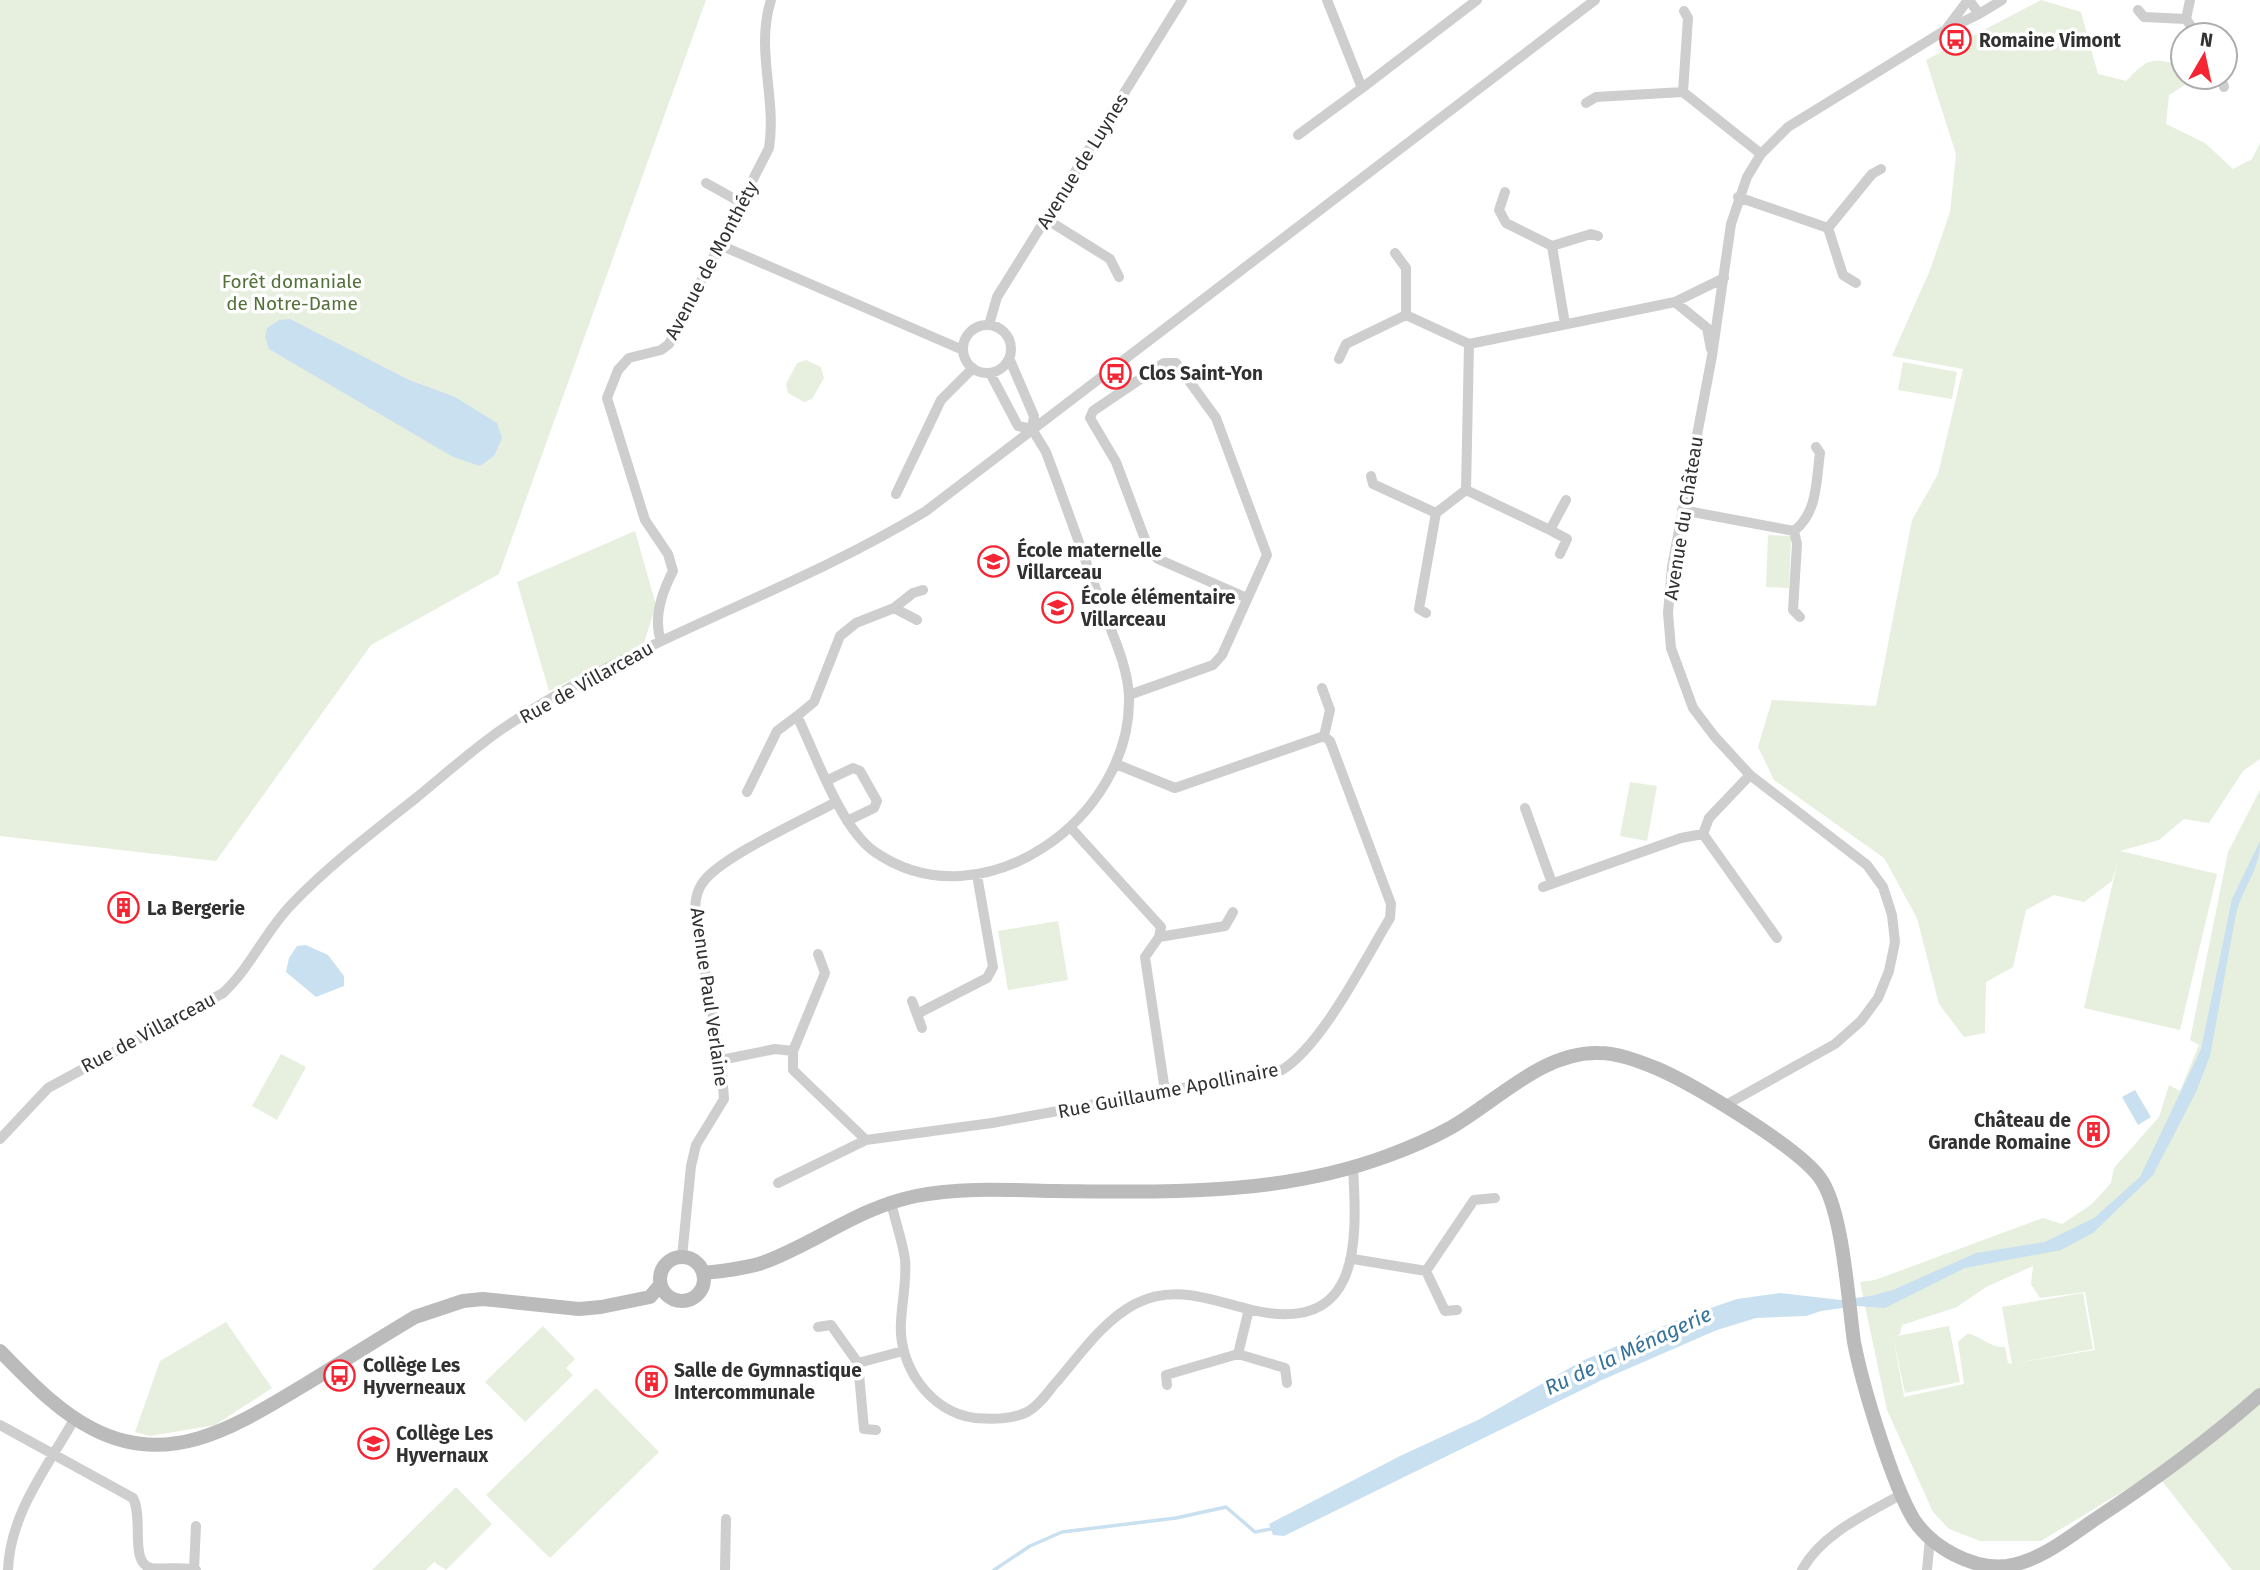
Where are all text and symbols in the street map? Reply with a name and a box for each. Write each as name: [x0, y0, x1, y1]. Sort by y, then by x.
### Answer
north arrow: [2169, 21, 2239, 91]
bus stop icon: Romaine Vimont: [1939, 23, 1973, 57]
text: N: [2199, 27, 2215, 52]
place label: Romaine Vimont: [1979, 29, 2122, 52]
street label: Avenue de Luynes: [1032, 89, 1133, 233]
street label: Avenue de Monthéty: [660, 176, 763, 343]
park label: Forêt domaniale de Notre-Dame: [222, 270, 362, 315]
bus stop icon: Clos Saint-Yon: [1099, 356, 1133, 390]
place label: Clos Saint-Yon: [1139, 362, 1263, 385]
street label: Avenue du Château: [1659, 434, 1708, 602]
place label: École maternelle Villarceau: [1016, 537, 1162, 584]
school or university icon: École maternelle Villarceau: [977, 544, 1011, 578]
place label: École élémentaire Villarceau: [1080, 584, 1235, 631]
school or university icon: École élémentaire Villarceau: [1041, 591, 1075, 625]
street label: Rue de Villarceau: [515, 636, 657, 729]
building icon: La Bergerie: [107, 891, 141, 925]
place label: La Bergerie: [147, 897, 245, 920]
street label: Avenue Paul Verlaine: [686, 906, 733, 1088]
street label: Rue de Villarceau: [77, 987, 219, 1078]
street label: Rue Guillaume Apollinaire: [1056, 1058, 1280, 1123]
place label: Château de Grande Romaine: [1928, 1109, 2071, 1154]
building icon: Château de Grande Romaine: [2077, 1114, 2111, 1148]
water label: Ru de la Ménagerie: [1540, 1301, 1716, 1401]
place label: Collège Les Hyverneaux: [363, 1354, 466, 1399]
bus stop icon: Collège Les Hyverneaux: [323, 1359, 357, 1393]
place label: Salle de Gymnastique Intercommunale: [674, 1359, 862, 1404]
building icon: Salle de Gymnastique Intercommunale: [634, 1364, 668, 1398]
place label: Collège Les Hyvernaux: [396, 1422, 493, 1467]
school or university icon: Collège Les Hyvernaux: [356, 1427, 390, 1461]

